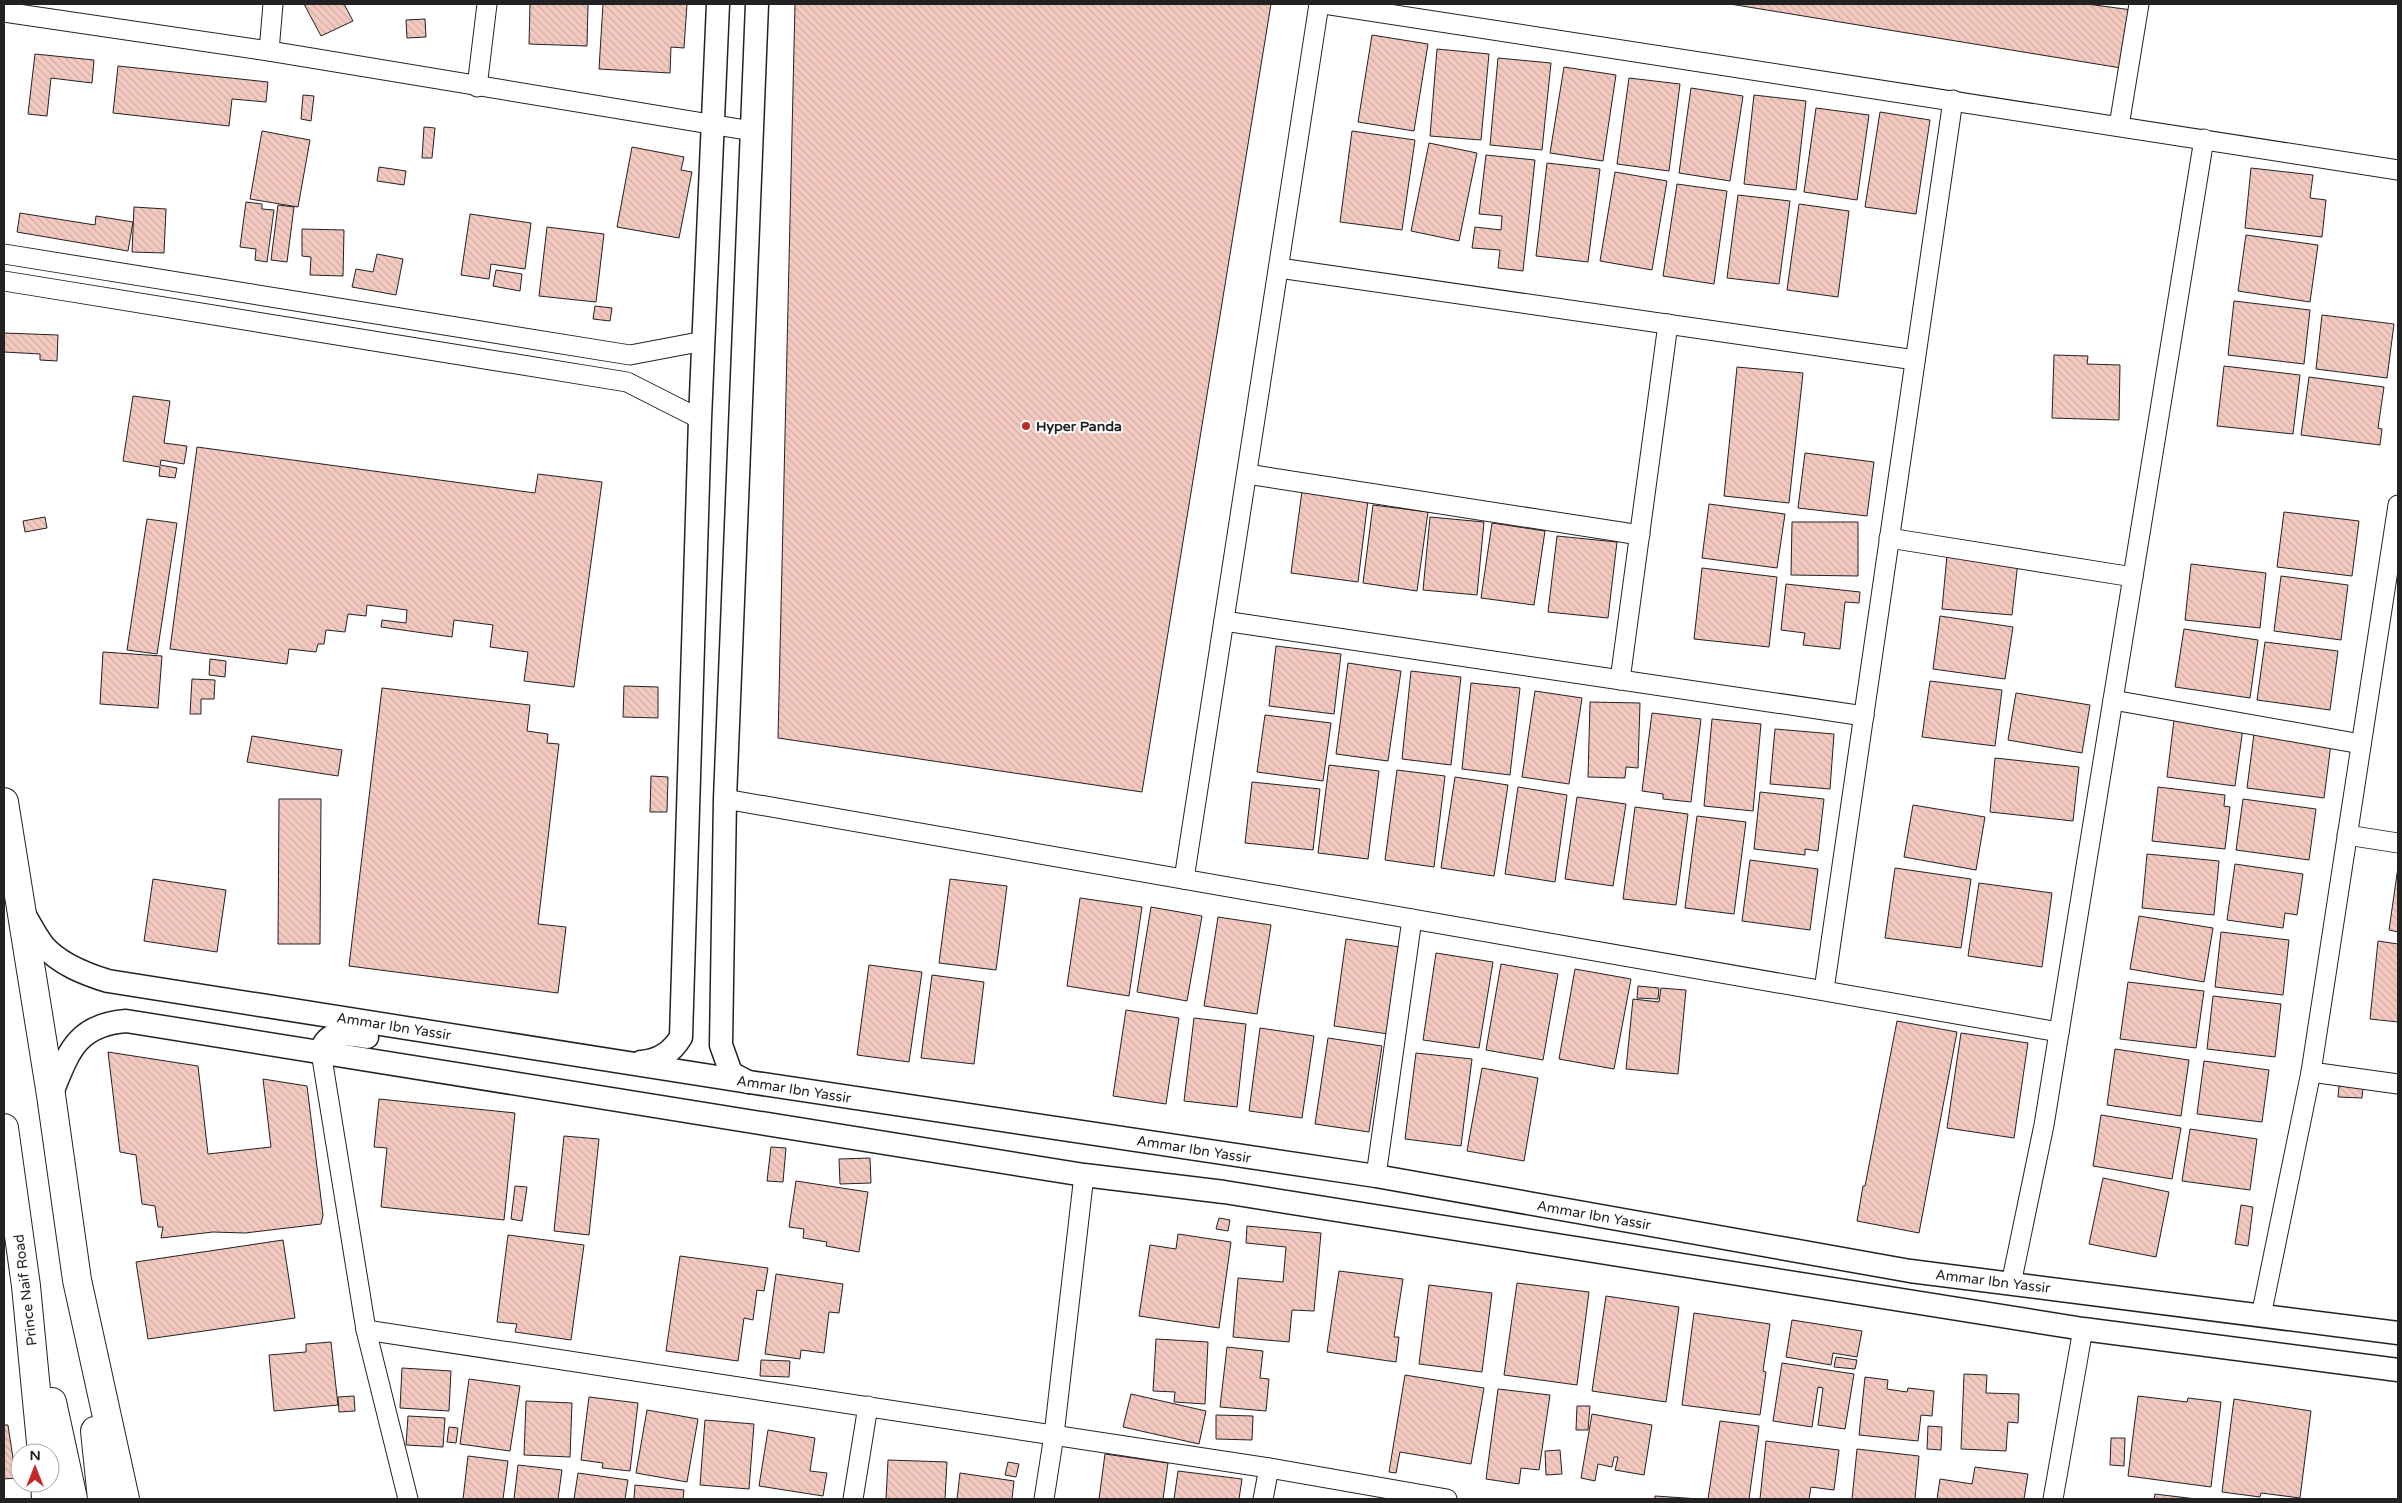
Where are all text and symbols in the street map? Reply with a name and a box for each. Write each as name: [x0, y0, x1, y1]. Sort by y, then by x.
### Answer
place label: Hyper Panda: [1036, 418, 1122, 435]
marker: Hyper Panda: [1020, 420, 1032, 432]
street label: Ammar Ibn Yassir: [335, 1009, 453, 1044]
street label: Ammar Ibn Yassir: [735, 1072, 853, 1107]
street label: Ammar Ibn Yassir: [1135, 1132, 1253, 1167]
street label: Ammar Ibn Yassir: [1535, 1197, 1653, 1234]
street label: Prince Naif Road: [10, 1233, 41, 1347]
street label: Ammar Ibn Yassir: [1934, 1266, 2052, 1297]
north arrow: [10, 1443, 60, 1493]
text: N: [29, 1447, 41, 1464]

